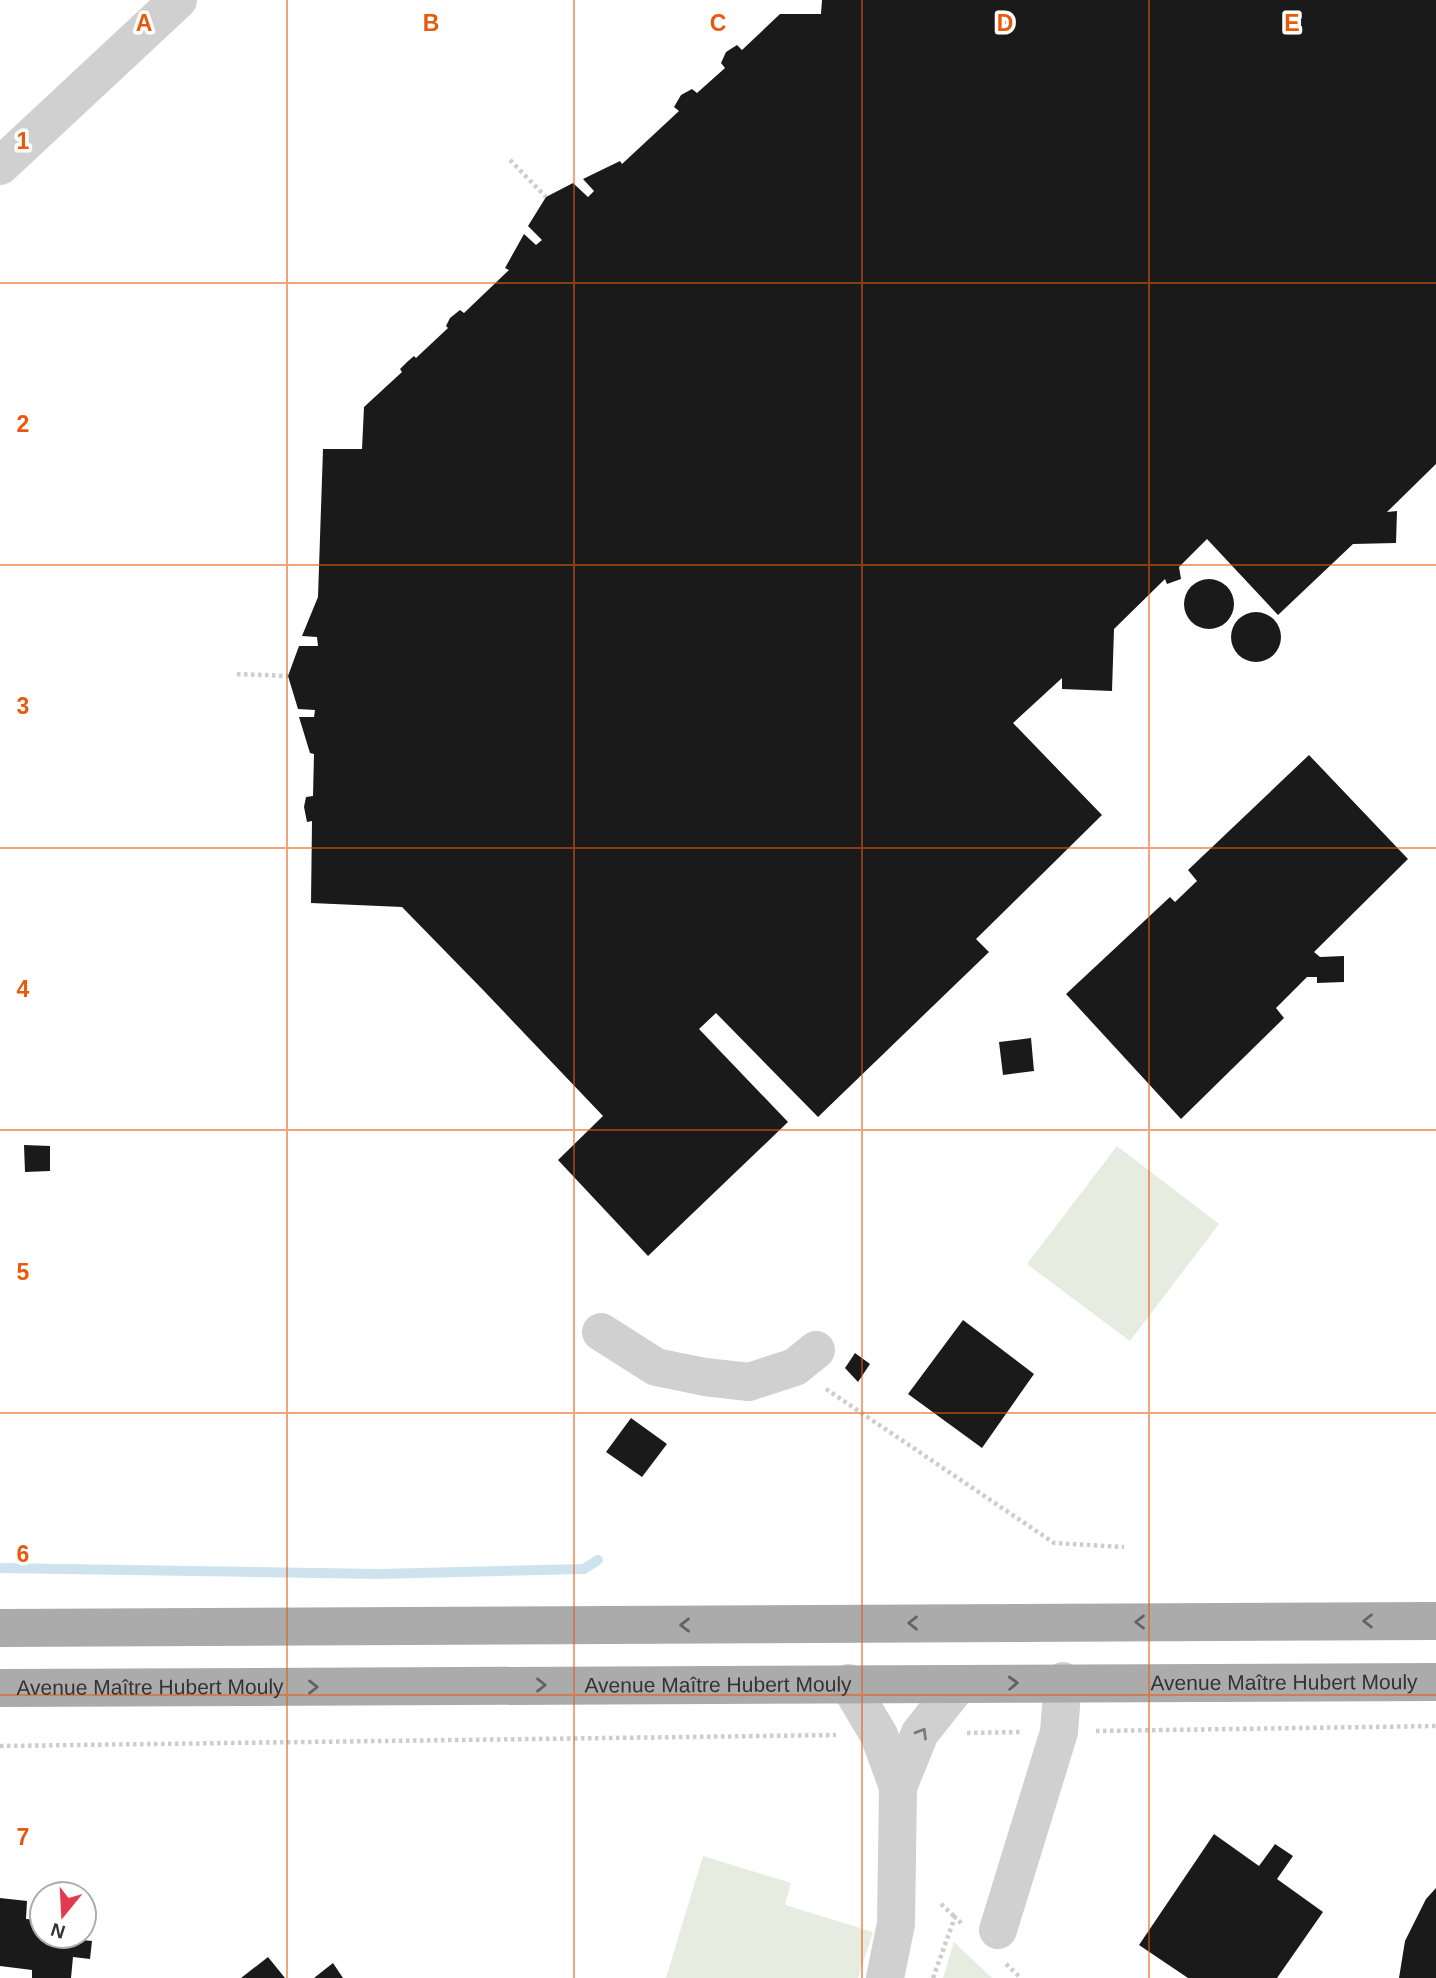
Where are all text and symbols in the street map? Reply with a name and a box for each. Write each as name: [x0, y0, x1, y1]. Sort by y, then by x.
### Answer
text: A: [136, 10, 152, 36]
text: B: [423, 10, 439, 36]
text: C: [710, 10, 726, 36]
text: D: [997, 10, 1013, 36]
text: E: [1284, 10, 1300, 36]
text: 1: [17, 128, 30, 154]
text: 2: [17, 411, 29, 437]
text: 3: [17, 693, 29, 719]
text: 4: [17, 976, 30, 1002]
text: 5: [17, 1259, 30, 1285]
text: 6: [17, 1541, 29, 1567]
one-way arrow: [1362, 1613, 1373, 1629]
one-way arrow: [1135, 1614, 1145, 1630]
one-way arrow: [907, 1615, 918, 1631]
one-way arrow: [680, 1617, 690, 1633]
street label: Avenue Maître Hubert Mouly: [1150, 1670, 1418, 1694]
street label: Avenue Maître Hubert Mouly: [584, 1672, 852, 1697]
street label: Avenue Maître Hubert Mouly: [16, 1675, 284, 1699]
one-way arrow: [1008, 1675, 1019, 1691]
one-way arrow: [536, 1677, 546, 1693]
one-way arrow: [308, 1679, 319, 1695]
one-way arrow: [914, 1727, 927, 1740]
text: 7: [17, 1824, 29, 1850]
north arrow: [28, 1880, 98, 1950]
text: N: [48, 1919, 68, 1943]

